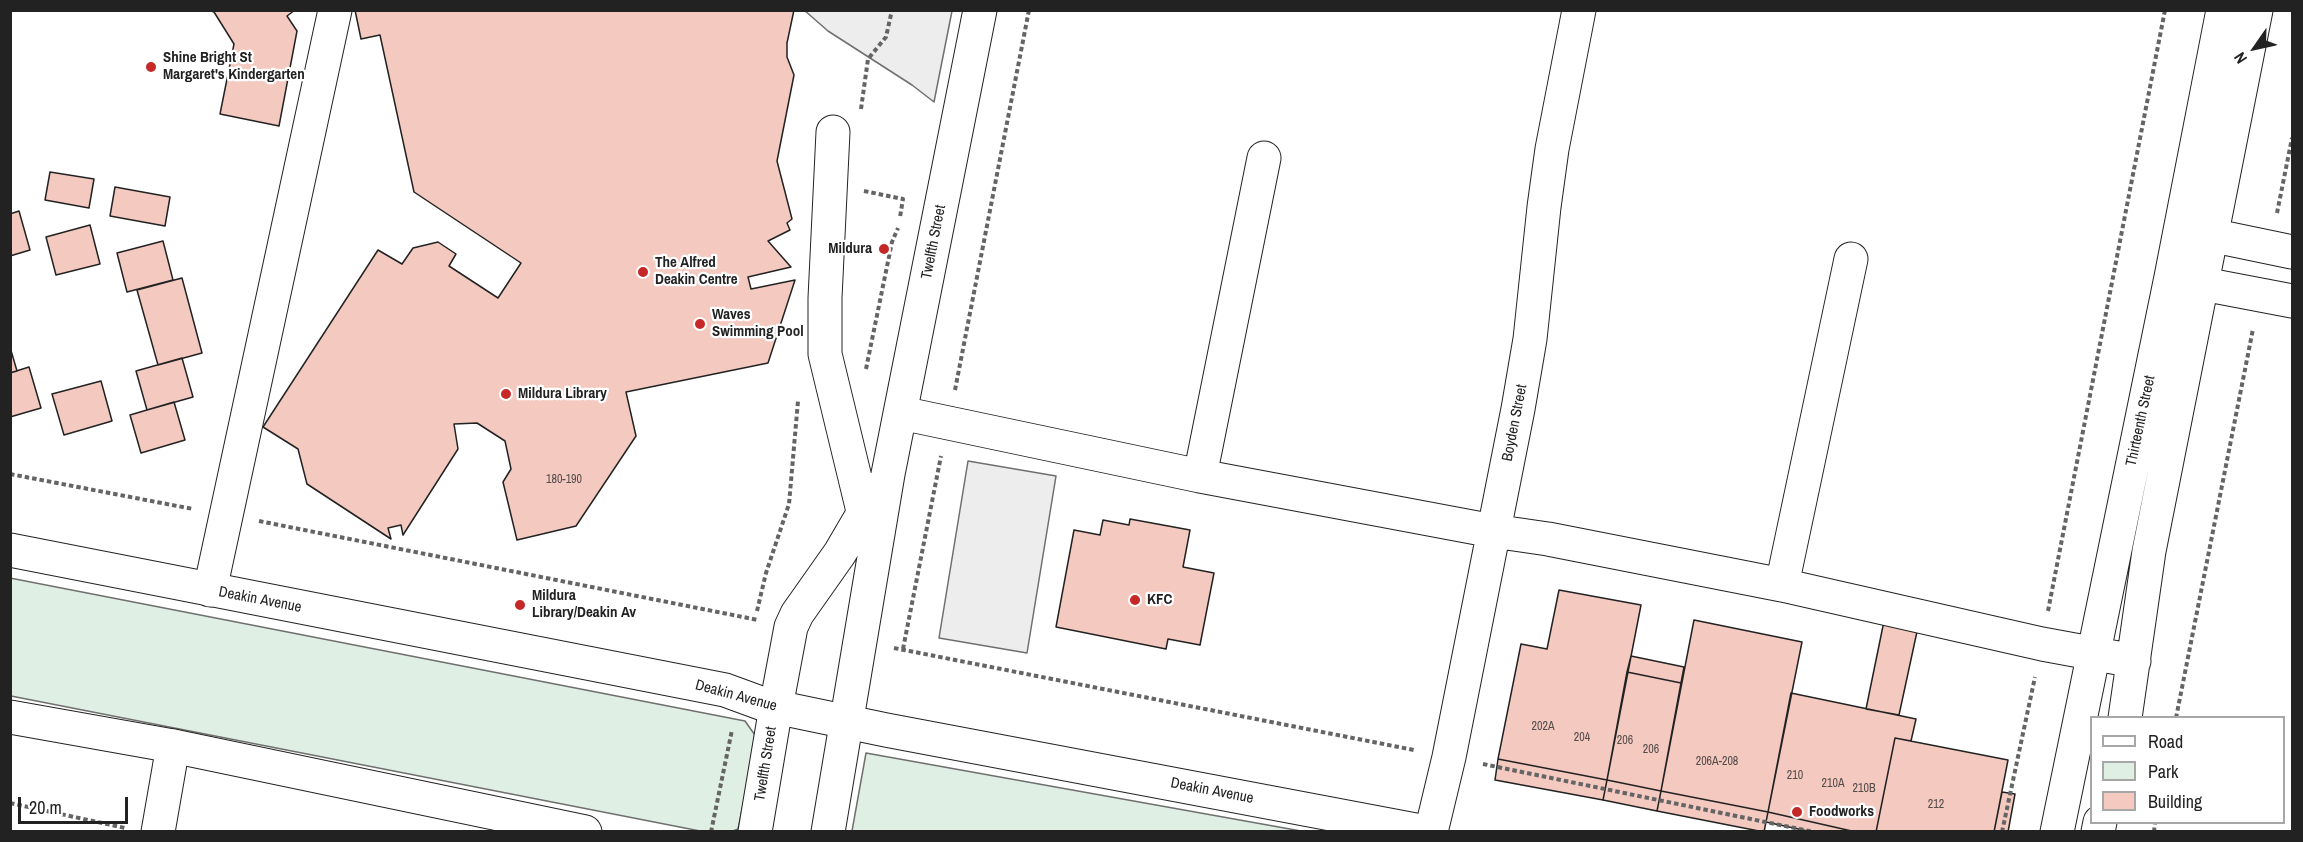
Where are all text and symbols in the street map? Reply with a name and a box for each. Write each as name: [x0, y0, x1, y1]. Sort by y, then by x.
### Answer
north arrow: [2225, 18, 2285, 78]
text: N: [2228, 48, 2252, 68]
place label: Shine Bright St Margaret's Kindergarten: [163, 49, 305, 84]
marker: Shine Bright St Margaret's Kindergarten: [144, 60, 158, 74]
street label: Twelfth Street: [918, 203, 950, 281]
place label: Mildura: [828, 240, 872, 258]
marker: Mildura: [877, 242, 891, 256]
place label: The Alfred Deakin Centre: [655, 254, 738, 289]
marker: The Alfred Deakin Centre: [636, 265, 650, 279]
place label: Waves Swimming Pool: [712, 306, 804, 341]
marker: Waves Swimming Pool: [693, 317, 707, 331]
street label: Thirteenth Street: [2123, 374, 2159, 468]
street label: Boyden Street: [1499, 383, 1531, 463]
place label: Mildura Library: [518, 385, 607, 403]
marker: Mildura Library: [499, 387, 513, 401]
house number: 180-190: [546, 473, 582, 487]
street label: Deakin Avenue: [217, 583, 303, 617]
place label: Mildura Library/Deakin Av: [532, 587, 636, 622]
place label: KFC: [1147, 591, 1172, 609]
marker: KFC: [1128, 593, 1142, 607]
marker: Mildura Library/Deakin Av: [513, 598, 527, 612]
street label: Deakin Avenue: [693, 676, 779, 716]
legend: [2090, 716, 2285, 824]
house number: 202A: [1532, 720, 1554, 734]
street label: Twelfth Street: [751, 725, 781, 803]
text: Road: [2148, 729, 2183, 754]
house number: 204: [1574, 731, 1590, 745]
house number: 206: [1617, 734, 1633, 748]
house number: 206: [1643, 743, 1659, 757]
house number: 206A-208: [1696, 755, 1738, 769]
text: Park: [2148, 759, 2178, 784]
house number: 210: [1787, 769, 1803, 783]
street label: Deakin Avenue: [1169, 774, 1255, 808]
house number: 210A: [1822, 777, 1844, 791]
house number: 210B: [1853, 782, 1875, 796]
scale bar: [21, 785, 130, 823]
text: Building: [2148, 789, 2202, 814]
text: 20 m: [29, 795, 62, 820]
house number: 212: [1928, 798, 1944, 812]
place label: Foodworks: [1809, 803, 1874, 821]
marker: Foodworks: [1790, 805, 1804, 819]

